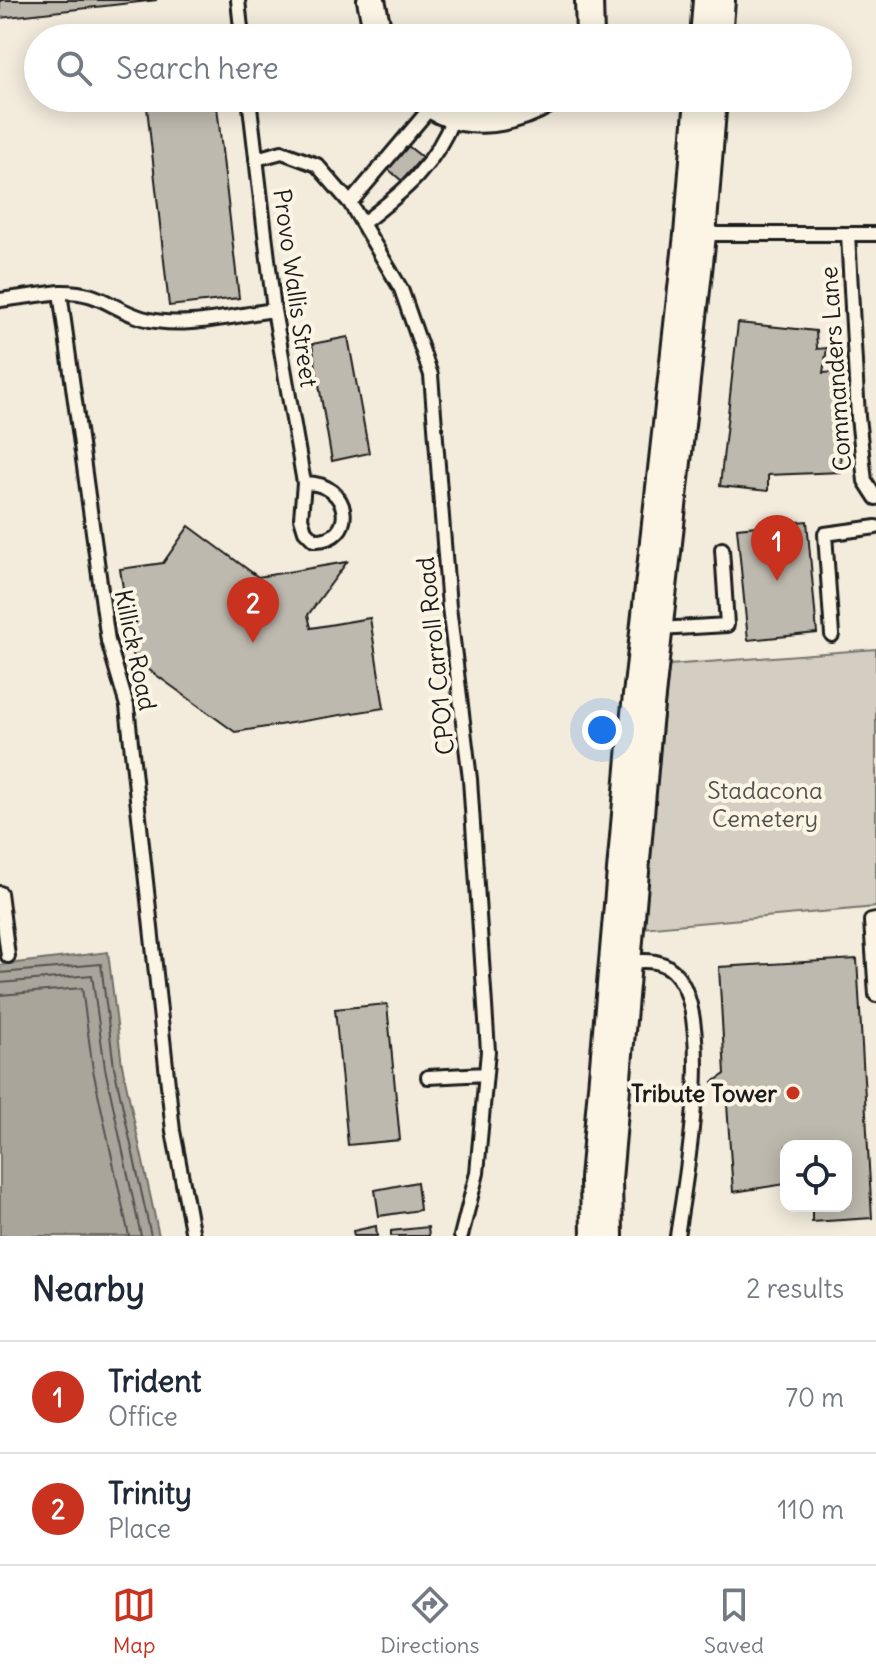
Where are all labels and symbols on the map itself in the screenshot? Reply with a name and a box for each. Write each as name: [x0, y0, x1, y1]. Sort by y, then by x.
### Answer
street label: Provo Wallis Street: [267, 187, 325, 389]
street label: Commanders Lane: [813, 265, 857, 473]
pin: 1: [751, 515, 803, 581]
street label: CPO1 Carroll Road: [410, 556, 460, 756]
pin: 2: [227, 577, 279, 643]
street label: Killick Road: [109, 587, 163, 713]
your location: [582, 710, 622, 750]
park label: Stadacona Cemetery: [707, 775, 823, 833]
place label: Tribute Tower: [631, 1078, 777, 1108]
marker: Tribute Tower: [784, 1084, 802, 1102]

